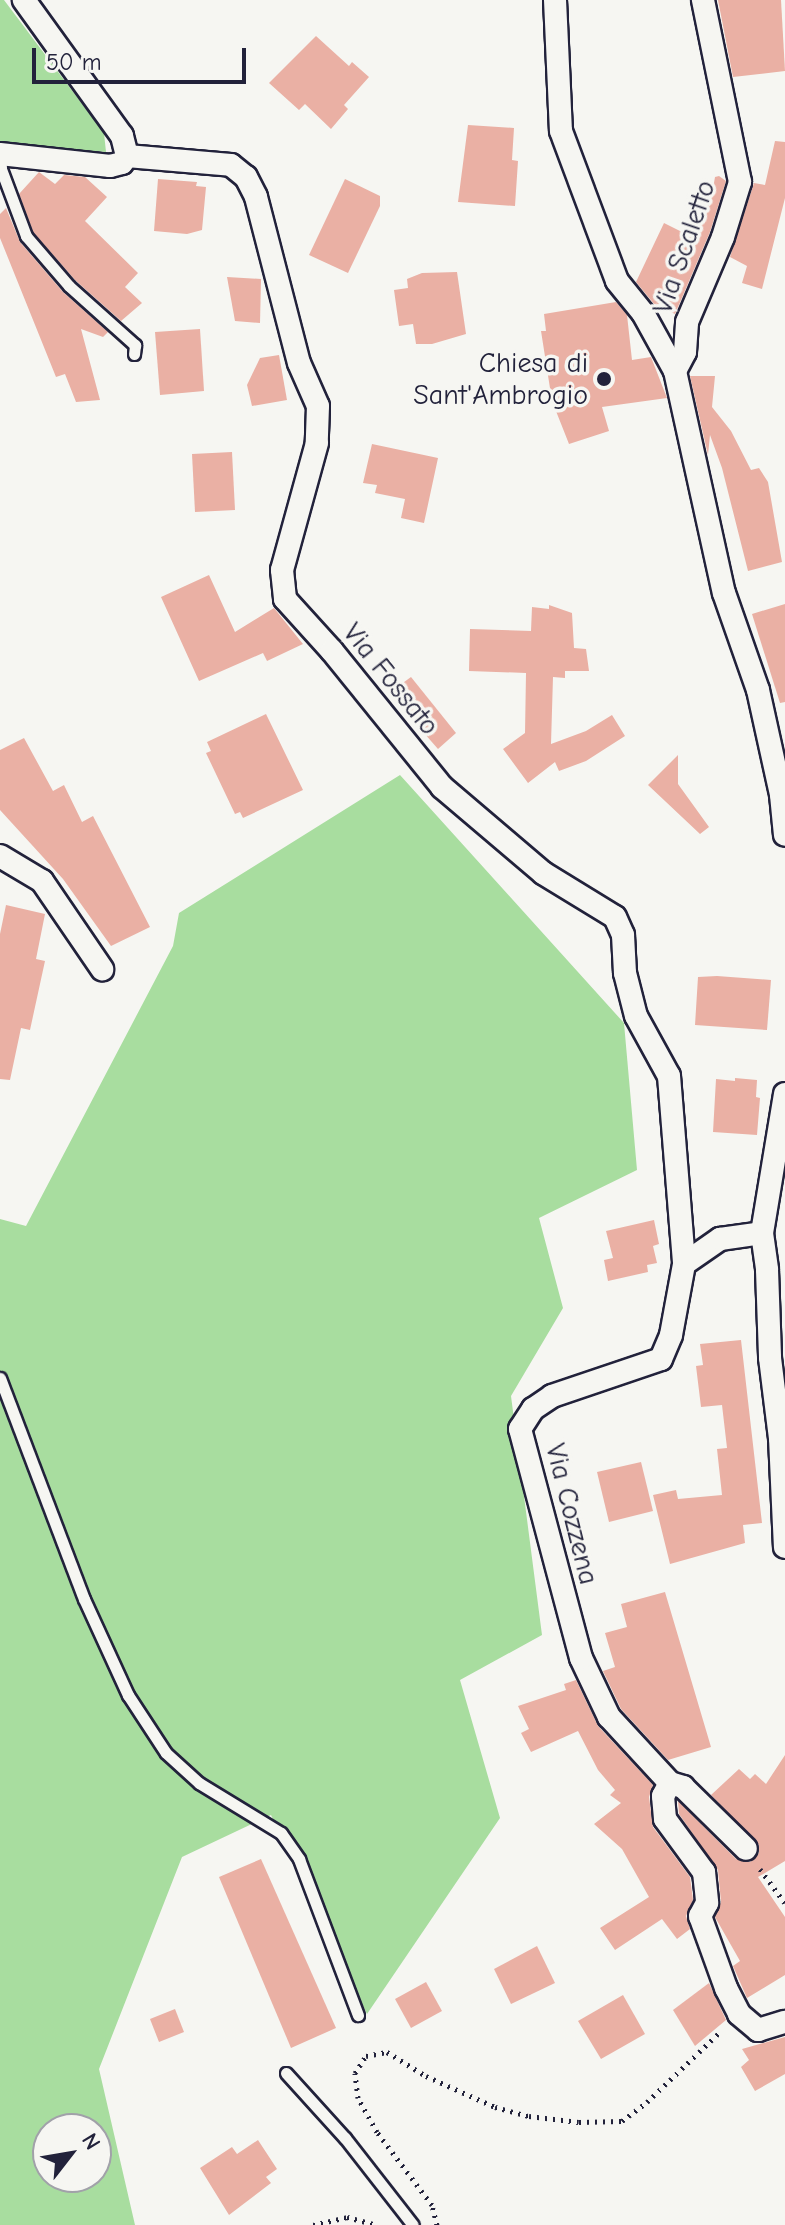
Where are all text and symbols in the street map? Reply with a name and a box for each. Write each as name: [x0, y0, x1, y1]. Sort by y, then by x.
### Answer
scale bar: [36, 32, 250, 82]
text: 50 m: [46, 48, 102, 76]
street label: Via Scaletto: [646, 176, 722, 318]
place label: Chiesa di Sant'Ambrogio: [413, 346, 588, 412]
marker: Chiesa di Sant'Ambrogio: [595, 370, 613, 388]
street label: Via Fossato: [336, 616, 446, 742]
street label: Via Cozzena: [538, 1440, 606, 1588]
north arrow: [32, 2113, 112, 2193]
text: N: [76, 2129, 106, 2155]

